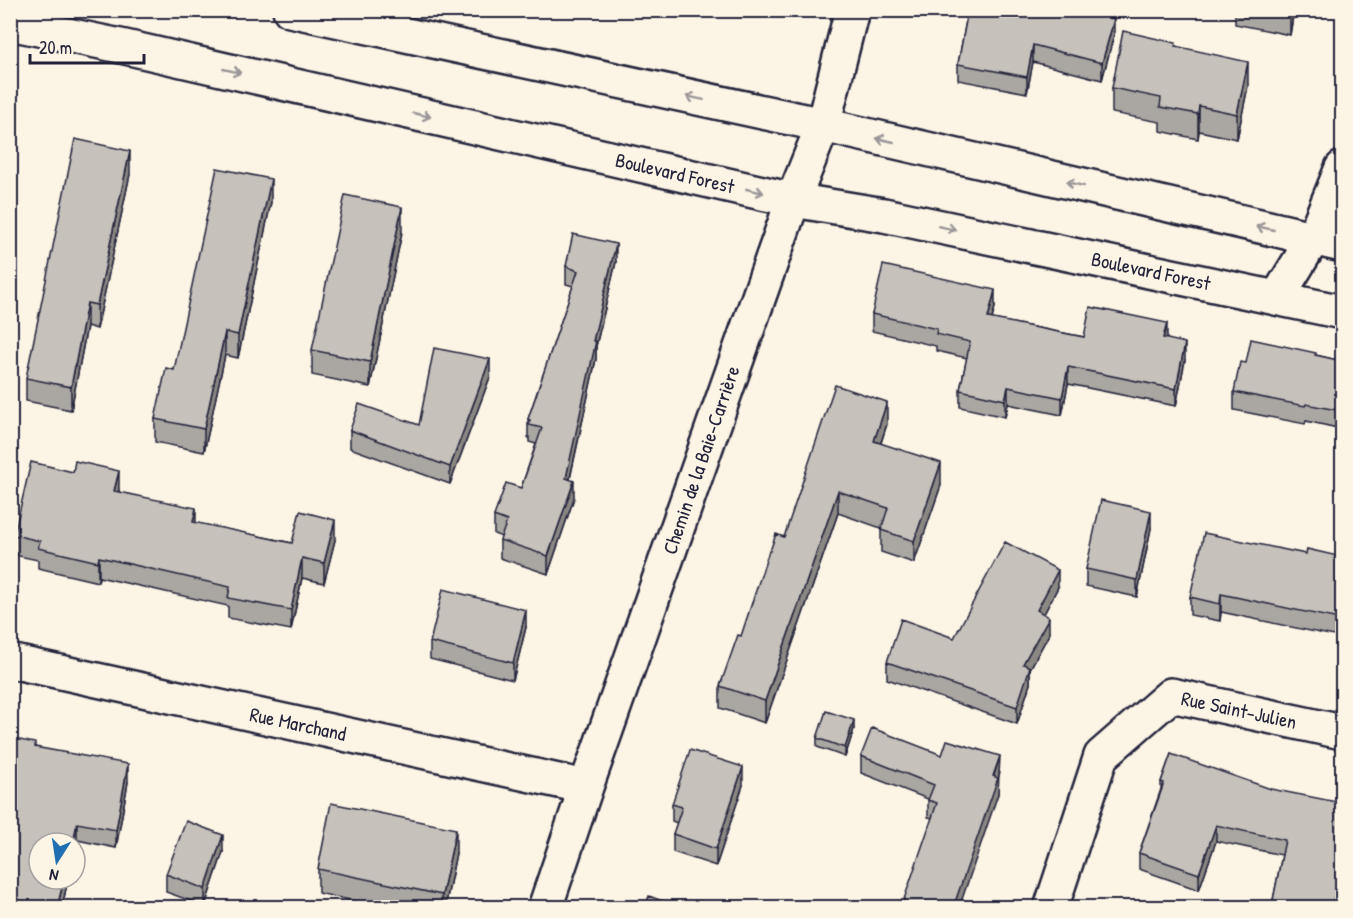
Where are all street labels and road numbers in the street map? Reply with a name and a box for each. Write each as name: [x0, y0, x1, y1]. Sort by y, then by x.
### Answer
street label: Boulevard Forest: [613, 146, 738, 200]
street label: Boulevard Forest: [1089, 245, 1214, 297]
street label: Chemin de la Baie-Carrière: [656, 362, 746, 558]
street label: Rue Saint-Julien: [1179, 684, 1299, 735]
street label: Rue Marchand: [247, 700, 349, 747]

